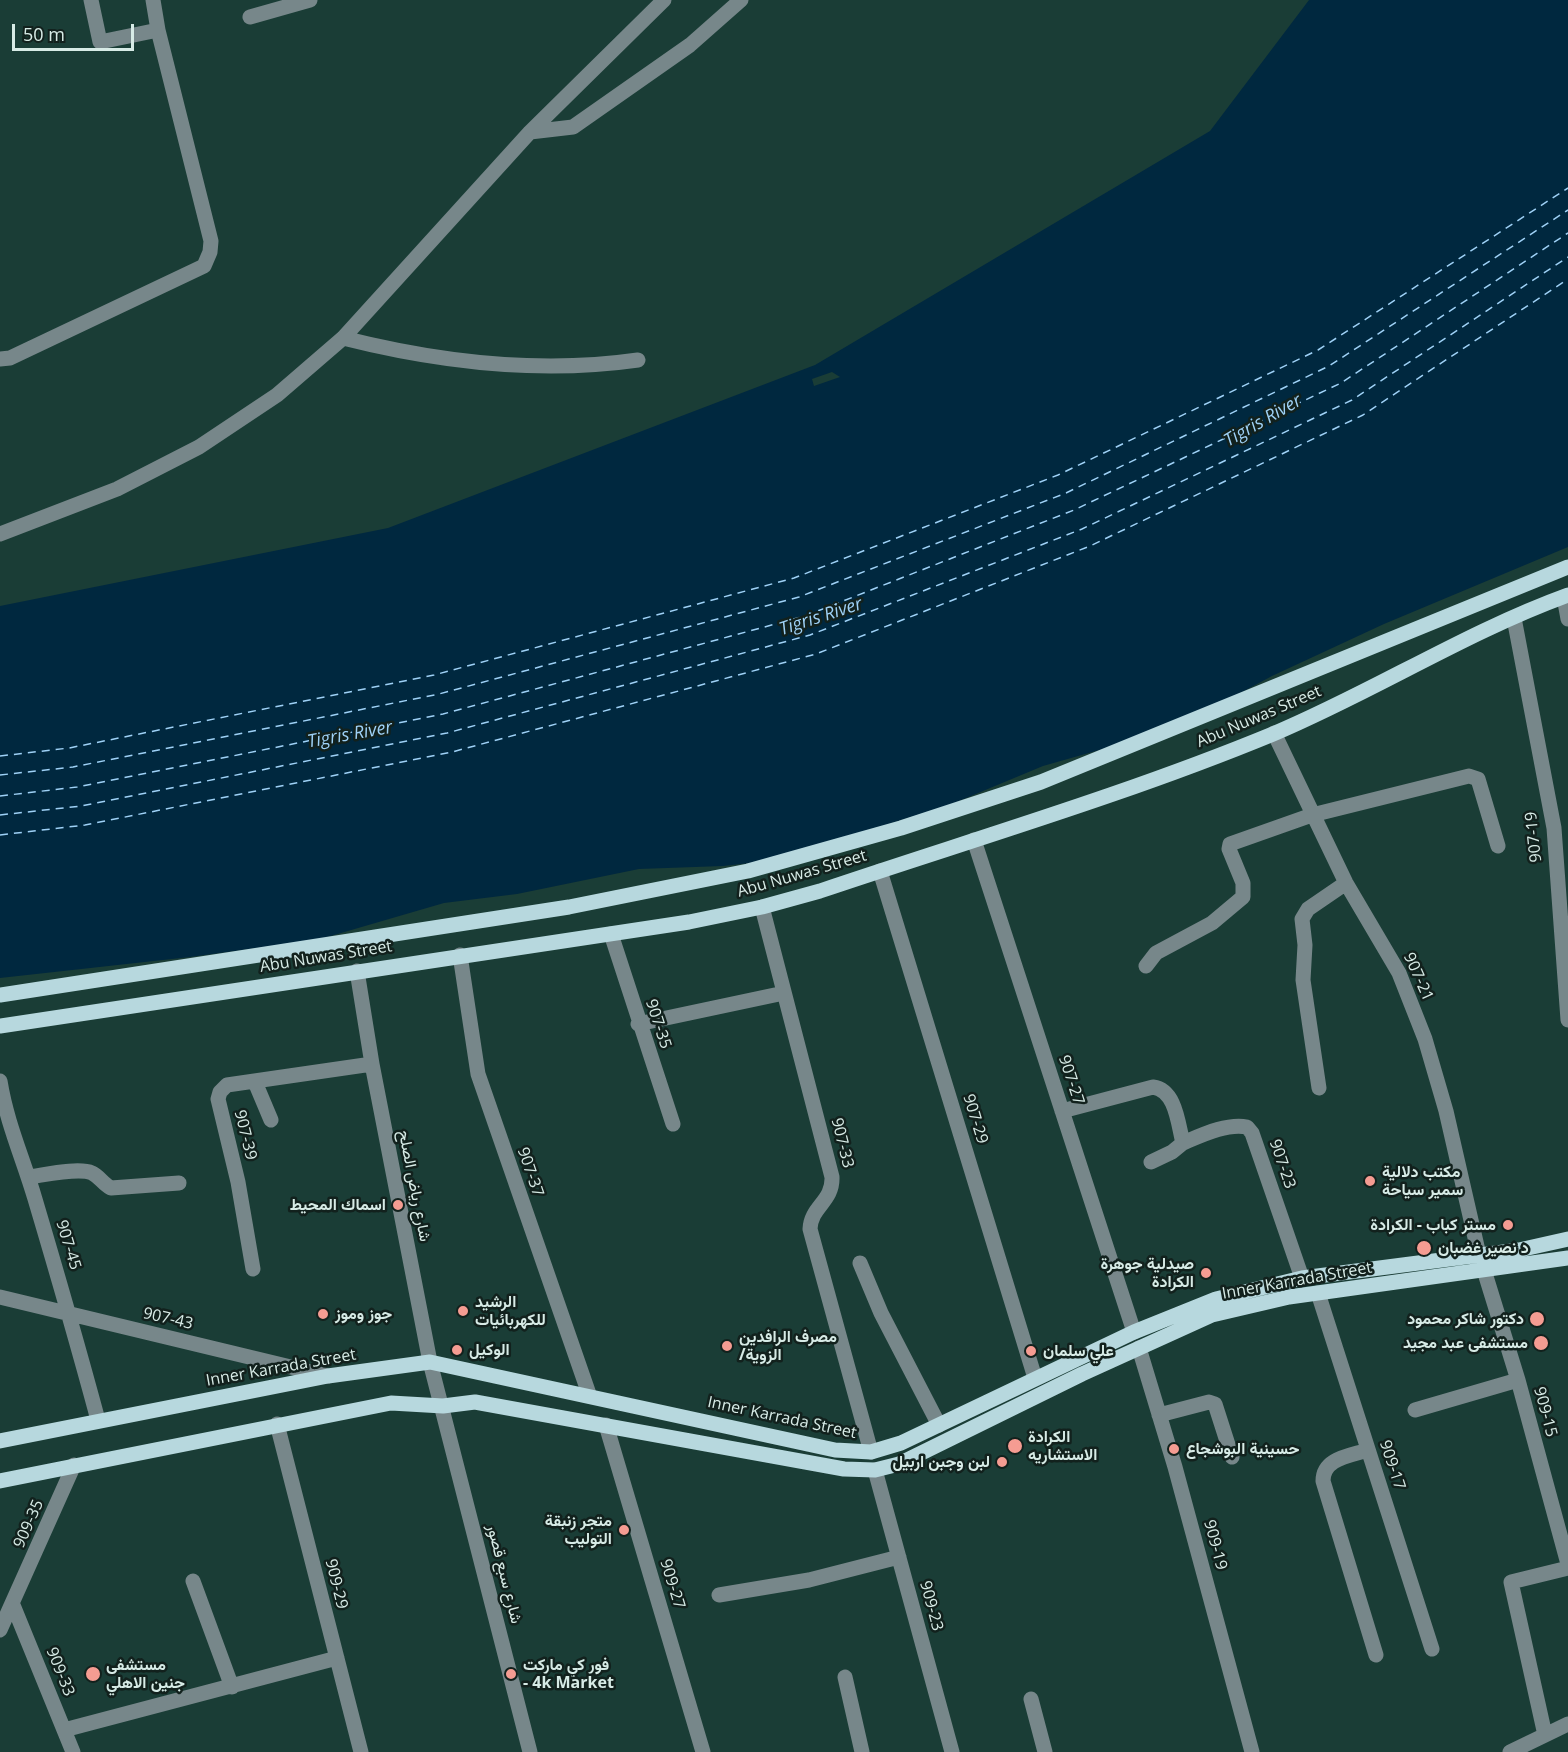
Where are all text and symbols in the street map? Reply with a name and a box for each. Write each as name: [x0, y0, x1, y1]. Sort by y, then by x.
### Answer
scale bar: [15, 12, 136, 50]
text: 50 m: [23, 22, 65, 46]
water label: Tigris River: [1220, 390, 1306, 452]
water label: Tigris River: [777, 593, 865, 641]
street label: Abu Nuwas Street: [1194, 682, 1324, 752]
water label: Tigris River: [306, 717, 394, 753]
street label: 907-19: [1522, 811, 1546, 863]
street label: Abu Nuwas Street: [735, 846, 869, 902]
street label: Abu Nuwas Street: [259, 937, 393, 977]
street label: 907-21: [1399, 950, 1437, 1004]
street label: 907-35: [641, 997, 675, 1051]
street label: 907-27: [1054, 1053, 1088, 1107]
street label: 907-29: [958, 1092, 992, 1146]
street label: 907-39: [230, 1108, 260, 1162]
street label: 907-33: [827, 1116, 857, 1170]
street label: شارع رياض الصلح: [394, 1129, 434, 1243]
street label: 907-23: [1265, 1137, 1299, 1191]
street label: 907-37: [513, 1145, 547, 1199]
place label: مكتب دلالية سمير سياحة: [1382, 1162, 1463, 1200]
marker: مكتب دلالية سمير سياحة: [1363, 1174, 1377, 1188]
place label: اسماك المحيط: [290, 1195, 386, 1215]
marker: اسماك المحيط: [391, 1198, 405, 1212]
place label: مستر كباب - الكرادة: [1370, 1215, 1496, 1235]
street label: 907-45: [51, 1218, 85, 1272]
marker: مستر كباب - الكرادة: [1501, 1218, 1515, 1232]
place label: د نصير غضبان: [1438, 1238, 1529, 1258]
marker: د نصير غضبان: [1415, 1239, 1433, 1257]
place label: صيدلية جوهرة الكرادة: [1100, 1254, 1194, 1292]
street label: Inner Karrada Street: [1221, 1258, 1373, 1304]
marker: صيدلية جوهرة الكرادة: [1199, 1266, 1213, 1280]
place label: الرشيد للكهربائيات: [475, 1292, 546, 1330]
street label: 907-43: [141, 1304, 195, 1334]
place label: جوز وموز: [335, 1304, 392, 1324]
marker: الرشيد للكهربائيات: [456, 1304, 470, 1318]
marker: جوز وموز: [316, 1307, 330, 1321]
place label: دكتور شاكر محمود: [1407, 1309, 1524, 1329]
marker: دكتور شاكر محمود: [1528, 1310, 1546, 1328]
place label: مصرف الرافدين /الزوية: [739, 1327, 837, 1365]
place label: مستشفى عبد مجيد: [1403, 1333, 1528, 1353]
marker: مستشفى عبد مجيد: [1532, 1334, 1550, 1352]
marker: مصرف الرافدين /الزوية: [720, 1339, 734, 1353]
place label: الوكيل: [469, 1340, 510, 1360]
place label: علي سلمان: [1043, 1341, 1114, 1361]
marker: الوكيل: [450, 1343, 464, 1357]
marker: علي سلمان: [1024, 1344, 1038, 1358]
street label: Inner Karrada Street: [205, 1345, 357, 1391]
street label: 909-15: [1529, 1385, 1561, 1439]
street label: Inner Karrada Street: [706, 1393, 858, 1443]
place label: الكرادة الاستشاريه: [1028, 1427, 1097, 1465]
marker: الكرادة الاستشاريه: [1006, 1437, 1024, 1455]
street label: 909-17: [1375, 1438, 1409, 1492]
place label: حسينية البوشجاع: [1186, 1439, 1299, 1459]
marker: حسينية البوشجاع: [1167, 1442, 1181, 1456]
place label: لبن وجبن اربيل: [892, 1452, 990, 1472]
marker: لبن وجبن اربيل: [995, 1455, 1009, 1469]
street label: 909-35: [10, 1497, 48, 1551]
place label: متجر زنبقة التوليب: [545, 1511, 612, 1549]
street label: 909-19: [1199, 1518, 1231, 1572]
street label: شارع سبع قصور: [482, 1522, 526, 1626]
marker: متجر زنبقة التوليب: [617, 1523, 631, 1537]
street label: 909-29: [321, 1557, 351, 1611]
street label: 909-27: [655, 1557, 689, 1611]
street label: 909-23: [915, 1579, 947, 1633]
street label: 909-33: [42, 1645, 78, 1699]
place label: مستشفى جنين الاهلي: [106, 1655, 185, 1693]
place label: فور كي ماركت - 4k Market: [523, 1655, 614, 1693]
marker: مستشفى جنين الاهلي: [84, 1665, 102, 1683]
marker: فور كي ماركت - 4k Market: [504, 1667, 518, 1681]

